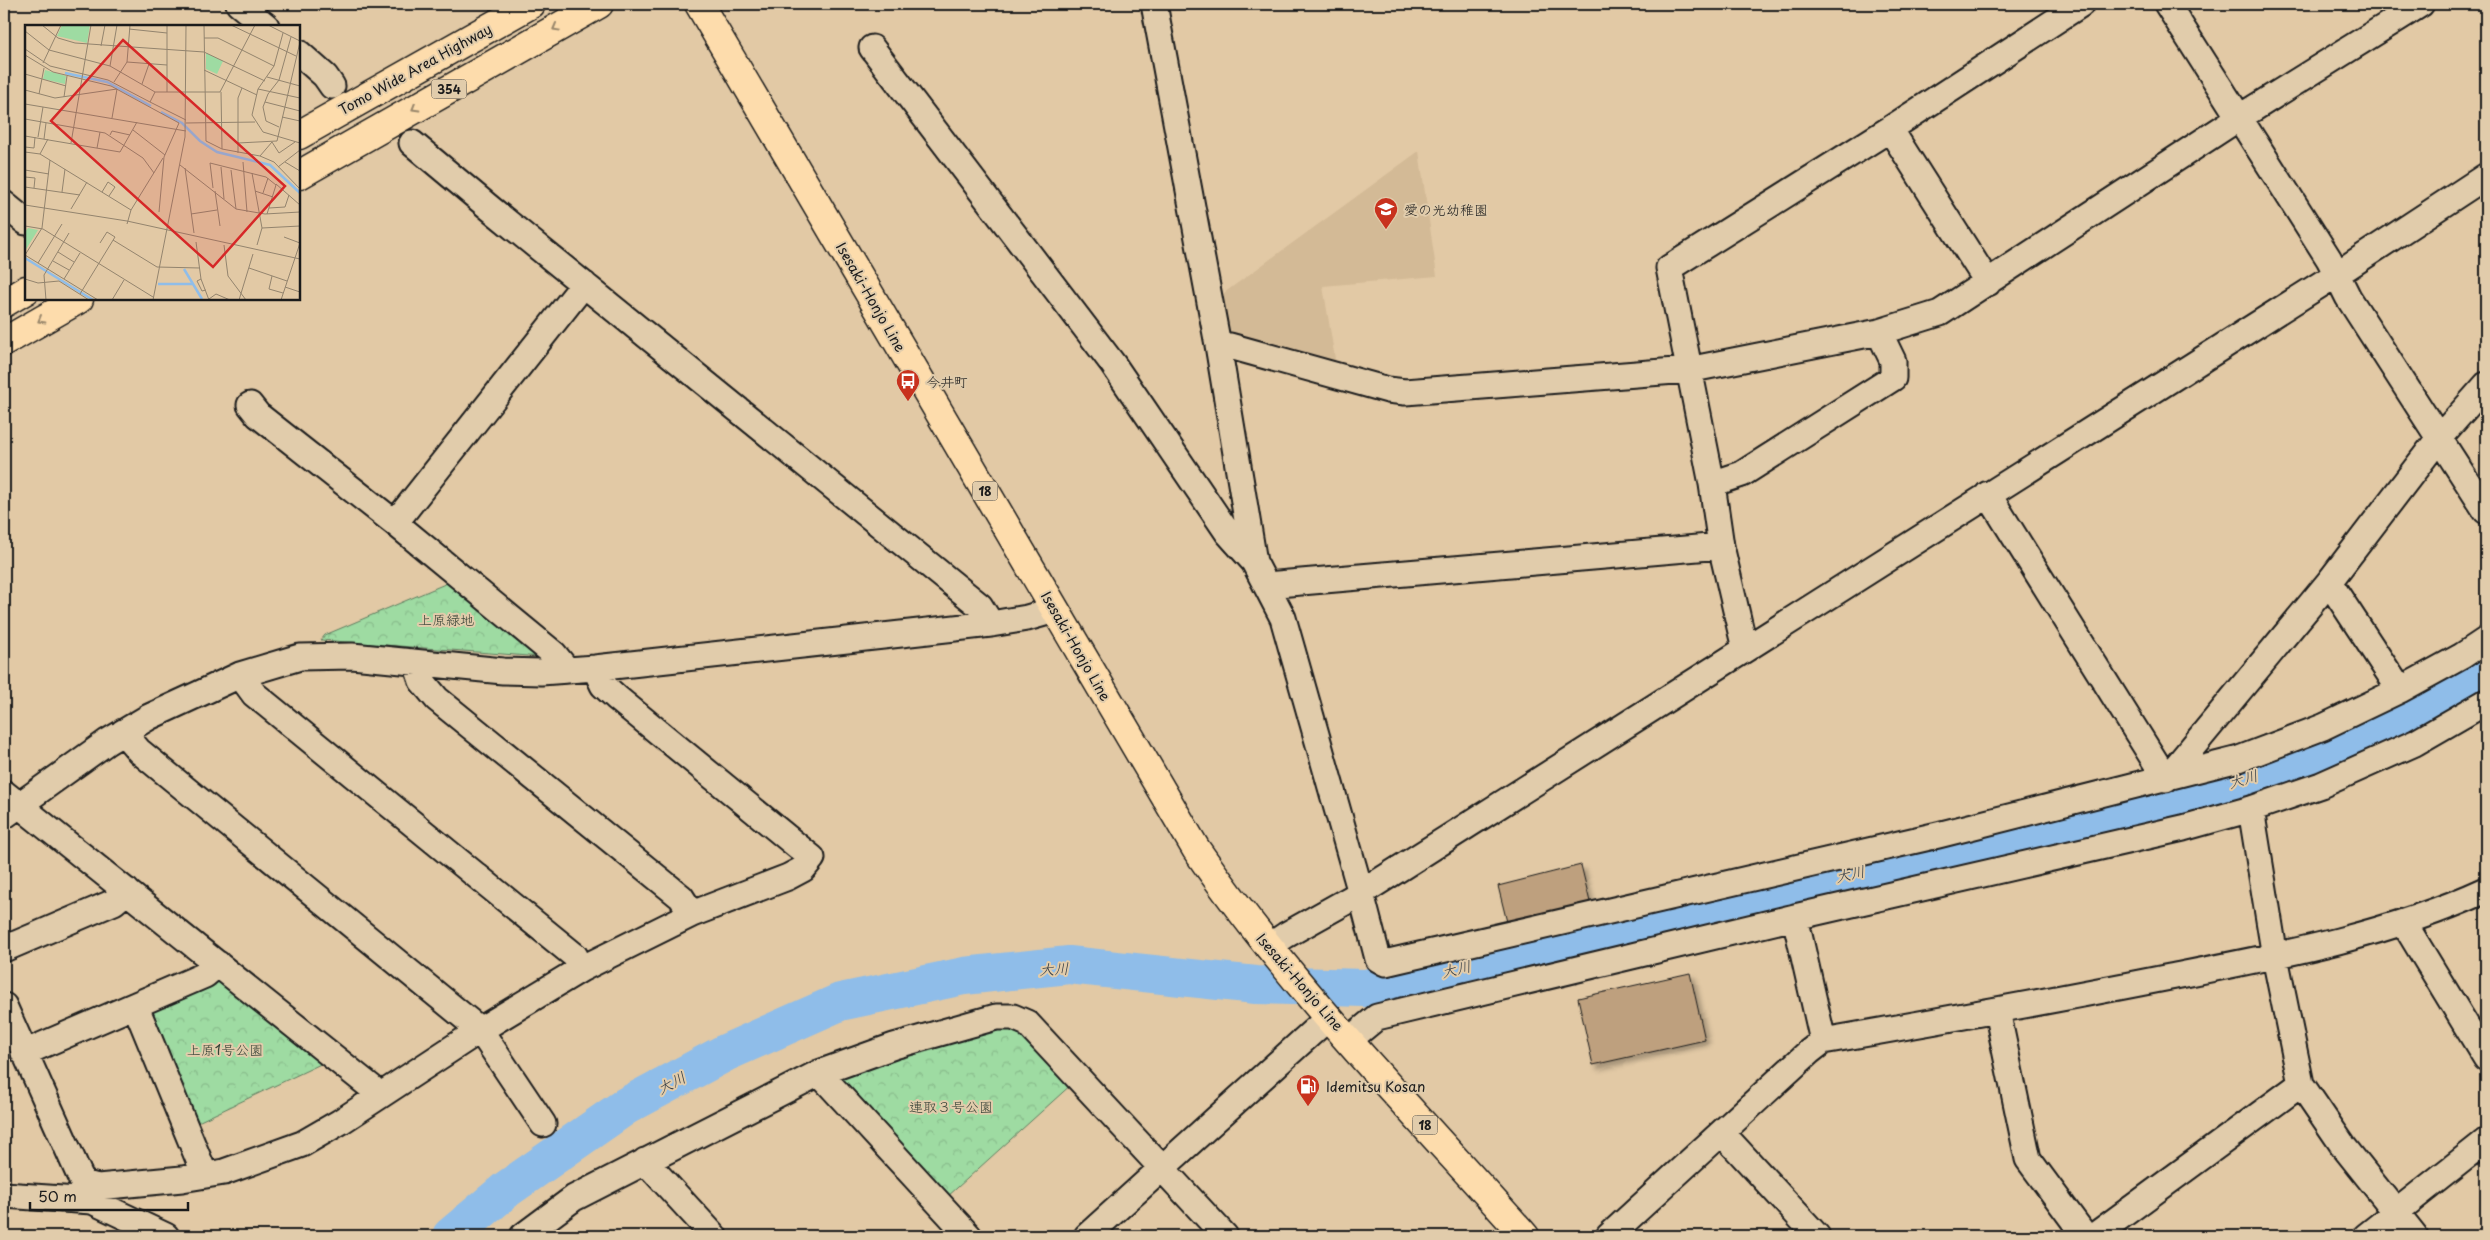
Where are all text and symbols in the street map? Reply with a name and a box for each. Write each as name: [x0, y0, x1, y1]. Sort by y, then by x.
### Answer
street label: Tomo Wide Area Highway: [335, 18, 495, 120]
one-way arrow: [553, 21, 562, 31]
inset map: [25, 25, 300, 300]
road number: 354: [432, 80, 466, 98]
one-way arrow: [412, 102, 421, 112]
school or university icon: 愛の光幼稚園: [1373, 196, 1399, 230]
place label: 愛の光幼稚園: [1404, 199, 1488, 220]
street label: Isesaki-Honjo Line: [831, 238, 911, 356]
one-way arrow: [38, 314, 47, 324]
bus stop icon: 今井町: [895, 368, 921, 402]
place label: 今井町: [926, 371, 968, 392]
road number: 18: [972, 482, 998, 501]
street label: Isesaki-Honjo Line: [1036, 587, 1116, 705]
park label: 上原緑地: [418, 609, 474, 630]
water label: 大川: [2225, 763, 2261, 793]
water label: 大川: [1833, 859, 1867, 887]
street label: Isesaki-Honjo Line: [1252, 928, 1349, 1036]
water label: 大川: [1439, 953, 1473, 983]
water label: 大川: [1038, 956, 1070, 980]
park label: 上原1号公園: [187, 1039, 263, 1060]
water label: 大川: [652, 1065, 690, 1099]
fuel station icon: Idemitsu Kosan: [1295, 1073, 1321, 1107]
place label: Idemitsu Kosan: [1326, 1076, 1425, 1097]
park label: 連取３号公園: [909, 1096, 993, 1117]
road number: 18: [1412, 1116, 1438, 1134]
scale bar: [30, 1180, 188, 1212]
text: 50 m: [38, 1184, 77, 1207]

